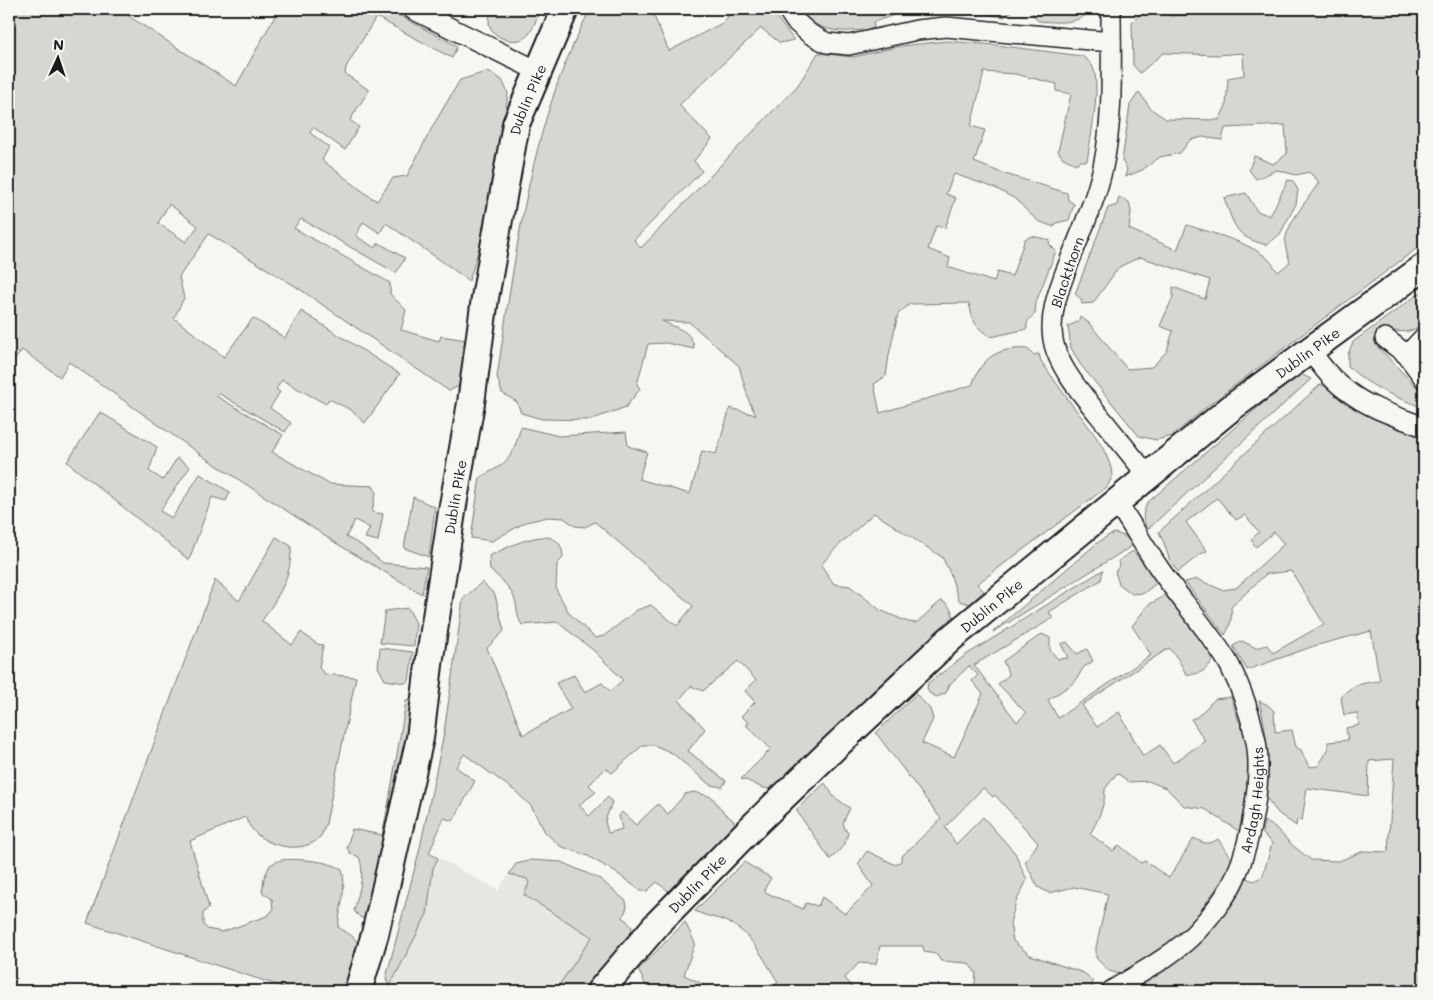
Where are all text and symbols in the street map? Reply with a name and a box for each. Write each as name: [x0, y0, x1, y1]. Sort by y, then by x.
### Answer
north arrow: [32, 32, 82, 82]
text: N: [53, 35, 65, 54]
street label: Dublin Pike: [505, 61, 550, 136]
street label: Blackthorn: [1046, 234, 1088, 310]
street label: Dublin Pike: [1271, 322, 1343, 382]
street label: Dublin Pike: [439, 458, 470, 536]
street label: Dublin Pike: [956, 574, 1026, 636]
street label: Ardagh Heights: [1235, 746, 1267, 855]
street label: Dublin Pike: [664, 850, 730, 917]

